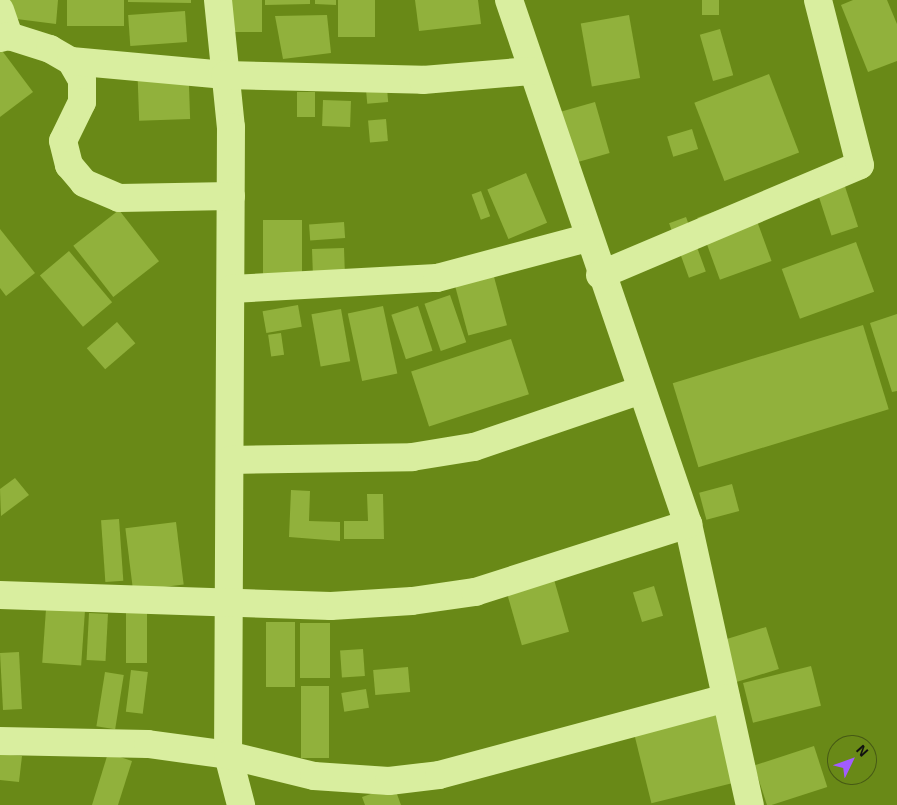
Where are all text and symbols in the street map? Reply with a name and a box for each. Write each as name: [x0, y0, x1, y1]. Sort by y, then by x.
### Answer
north arrow: [827, 735, 877, 785]
text: N: [853, 741, 872, 760]

